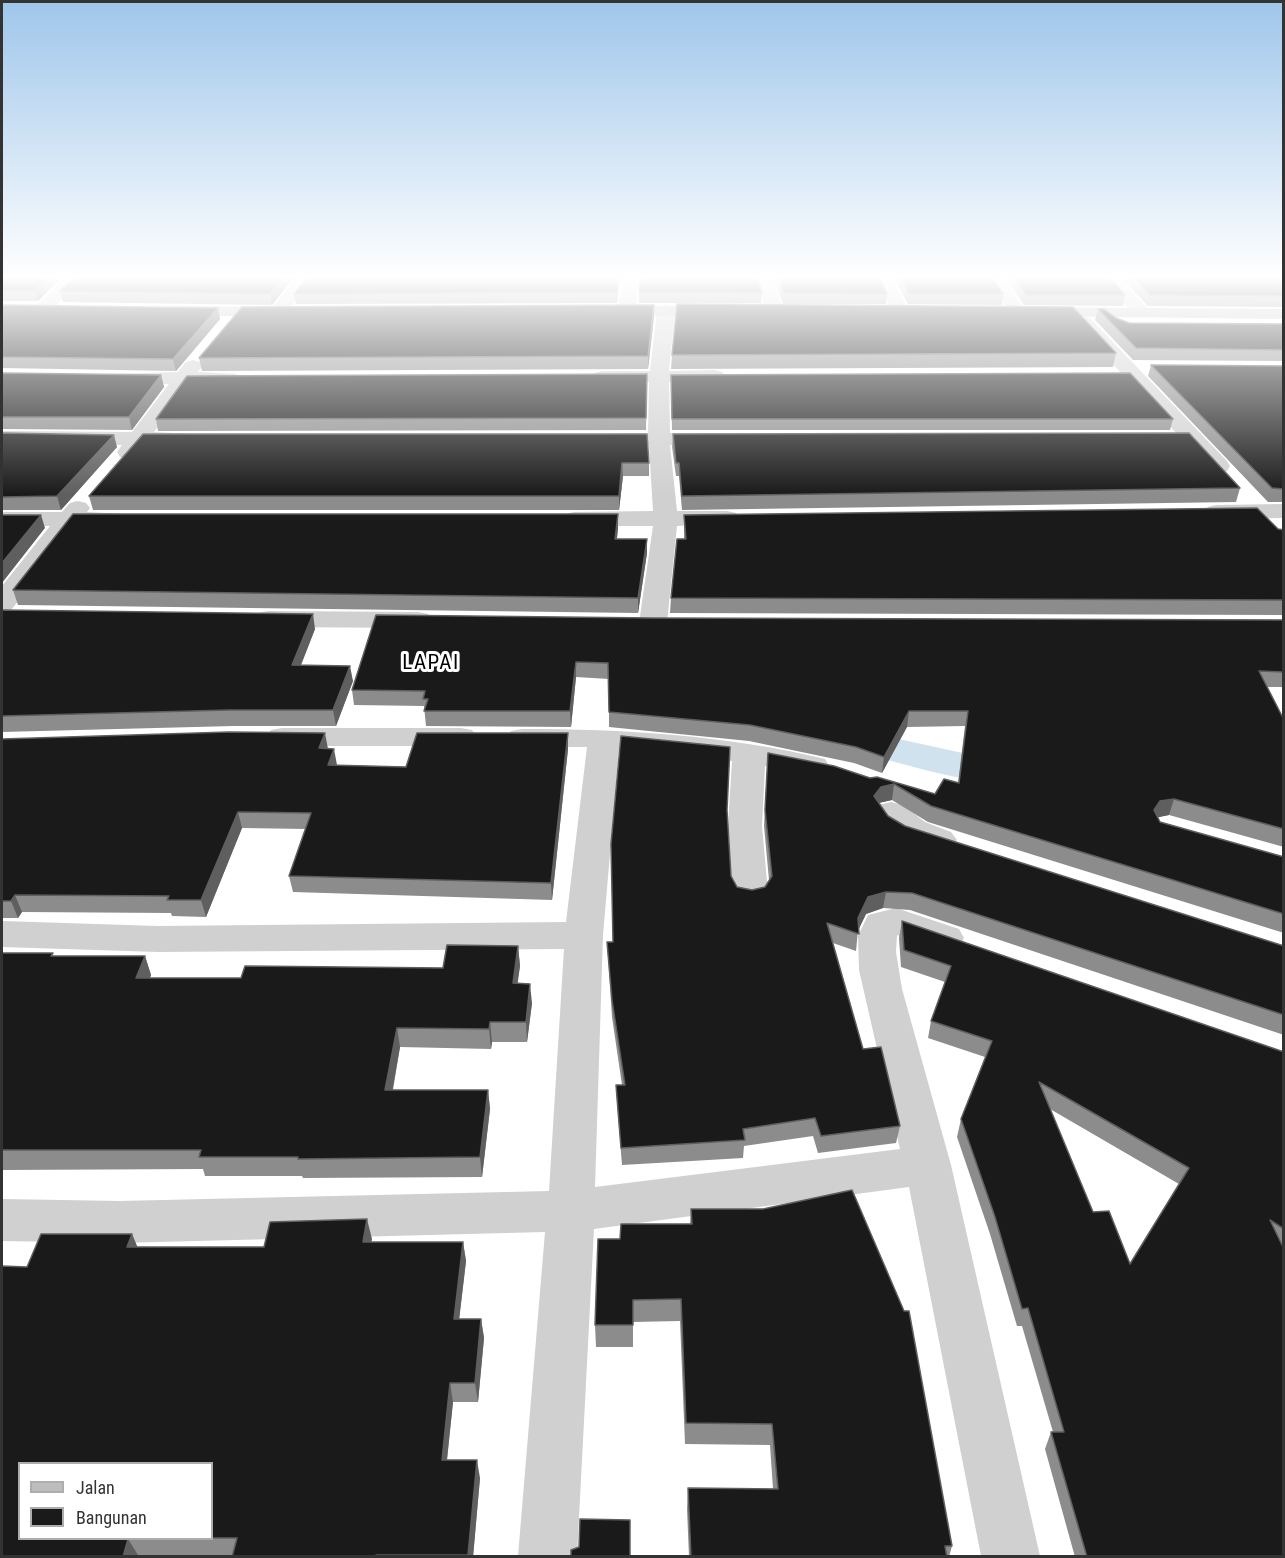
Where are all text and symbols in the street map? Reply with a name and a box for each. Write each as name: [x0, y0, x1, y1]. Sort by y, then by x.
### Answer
district label: LAPAI: [402, 651, 460, 677]
legend: [18, 1462, 213, 1540]
text: Jalan: [76, 1477, 115, 1498]
text: Bangunan: [76, 1507, 147, 1528]

